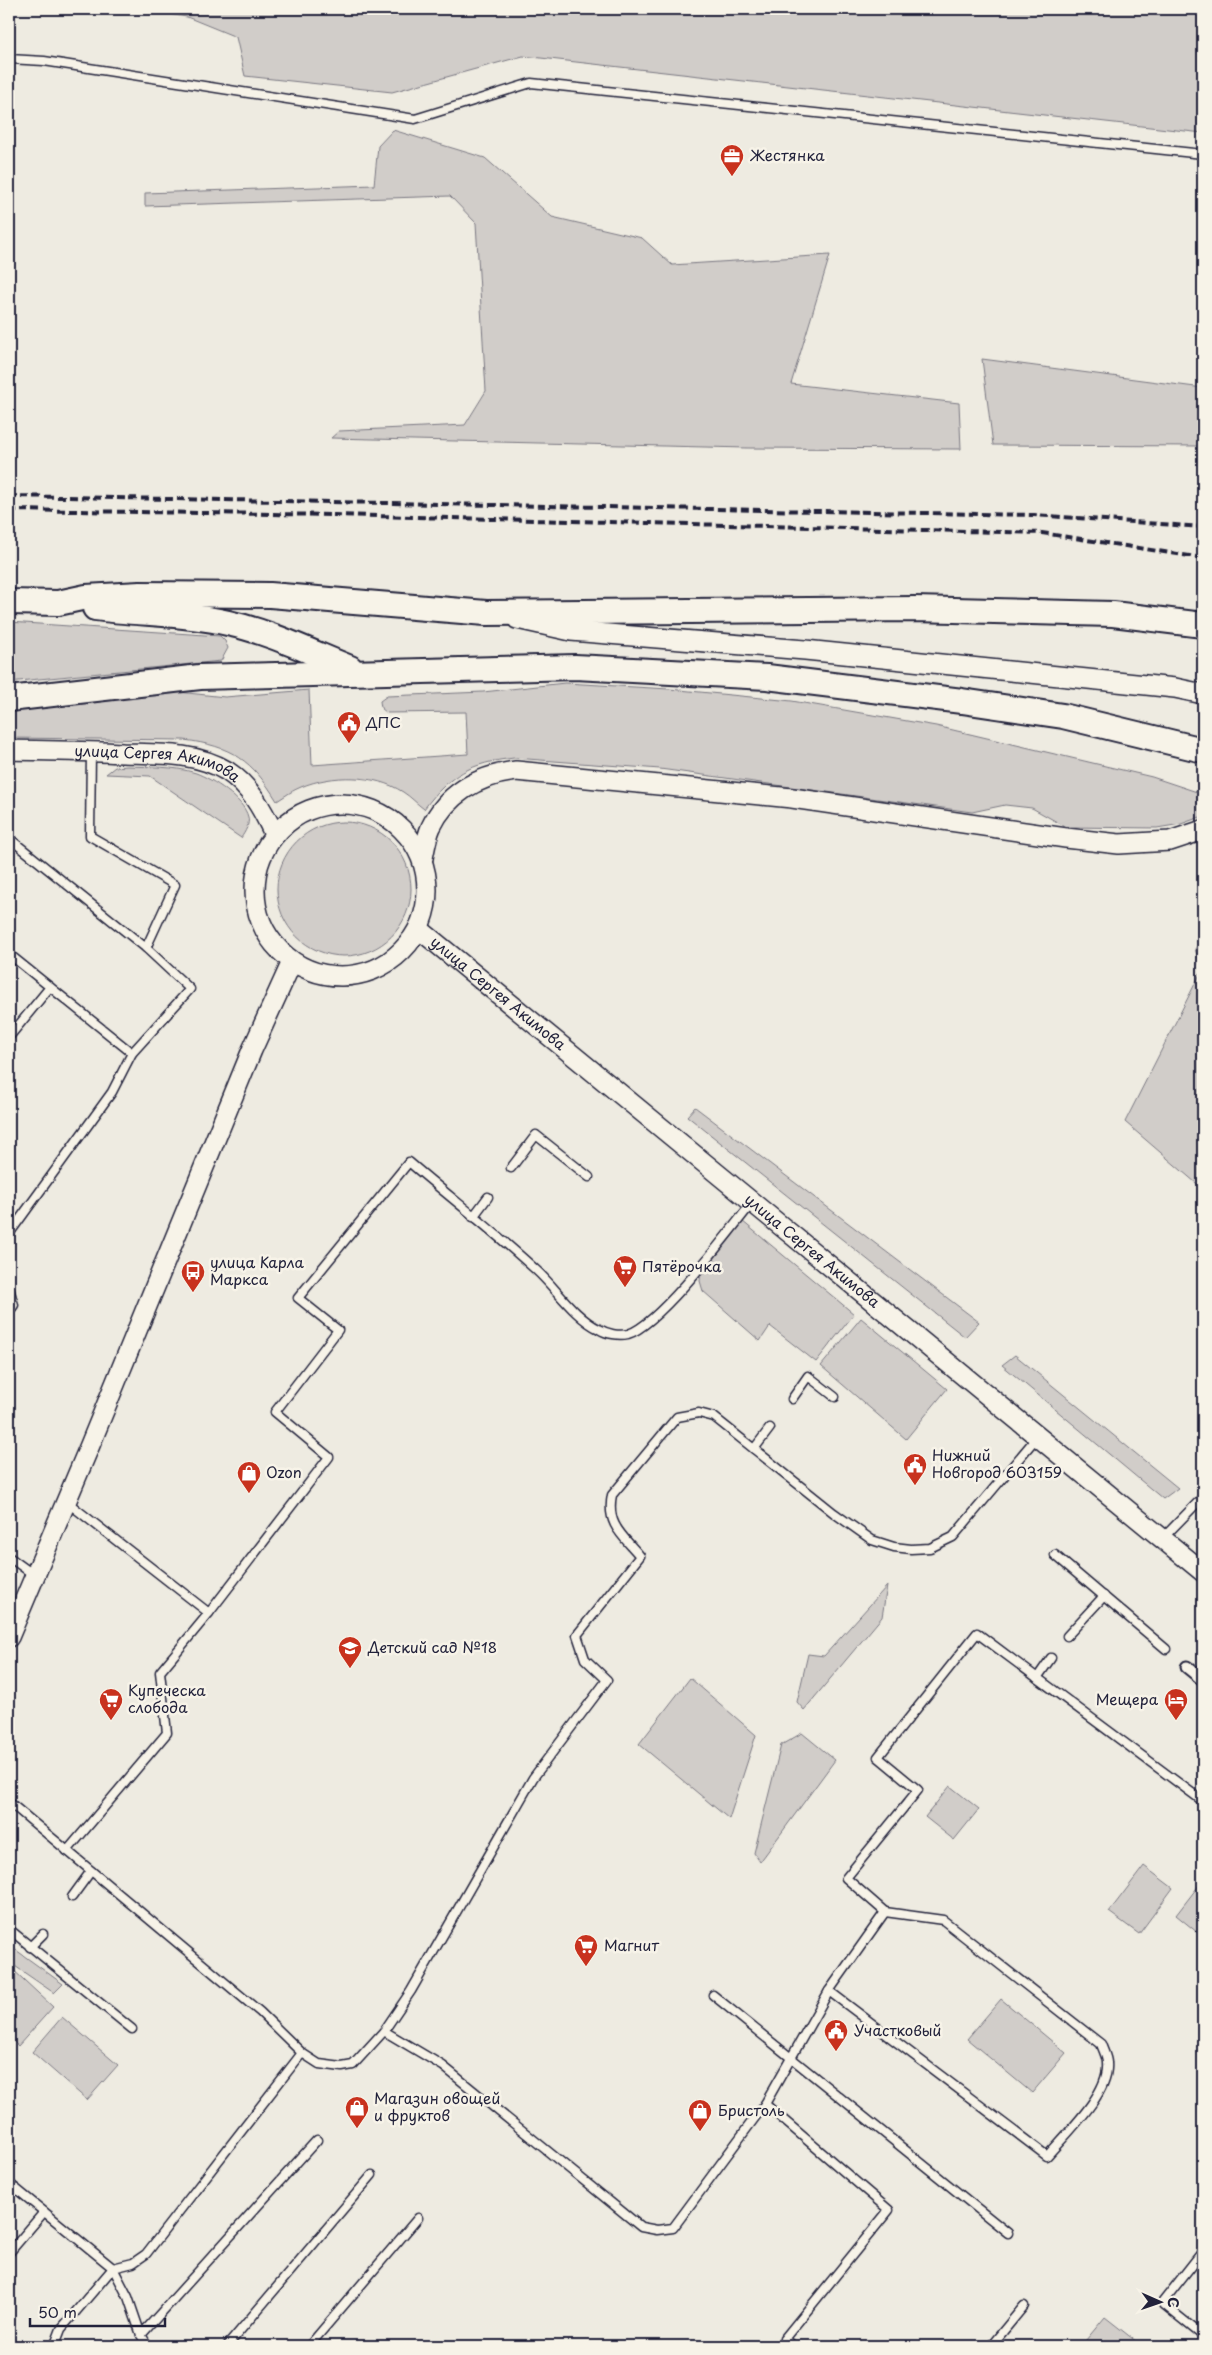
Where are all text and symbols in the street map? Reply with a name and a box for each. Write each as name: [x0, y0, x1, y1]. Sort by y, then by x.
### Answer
office icon: Жестянка: [719, 143, 745, 177]
place label: Жестянка: [750, 143, 825, 166]
public building icon: ДПС: [336, 710, 362, 744]
place label: ДПС: [365, 710, 401, 733]
street label: улица Сергея Акимова: [74, 738, 247, 787]
street label: улица Сергея Акимова: [426, 930, 572, 1056]
street label: улица Сергея Акимова: [740, 1187, 886, 1313]
place label: улица Карла Маркса: [210, 1250, 305, 1290]
supermarket icon: Пятёрочка: [612, 1254, 638, 1288]
place label: Пятёрочка: [642, 1254, 722, 1277]
bus stop icon: улица Карла Маркса: [180, 1259, 206, 1293]
place label: Нижний Новгород 603159: [932, 1443, 1062, 1483]
public building icon: Нижний Новгород 603159: [902, 1452, 928, 1486]
shop icon: Ozon: [236, 1460, 262, 1494]
place label: Ozon: [266, 1460, 302, 1483]
school or university icon: Детский сад №18: [337, 1635, 363, 1669]
place label: Детский сад №18: [367, 1635, 497, 1658]
place label: Купеческа слобода: [128, 1678, 206, 1718]
supermarket icon: Купеческа слобода: [98, 1687, 124, 1721]
place label: Мещера: [1096, 1687, 1159, 1710]
hotel icon: Мещера: [1163, 1687, 1189, 1721]
supermarket icon: Магнит: [573, 1933, 599, 1967]
place label: Магнит: [604, 1933, 659, 1956]
public building icon: Участковый: [823, 2018, 849, 2052]
place label: Участковый: [854, 2018, 941, 2041]
place label: Магазин овощей и фруктов: [374, 2086, 500, 2126]
shop icon: Магазин овощей и фруктов: [344, 2095, 370, 2129]
shop icon: Бристоль: [687, 2098, 713, 2132]
place label: Бристоль: [718, 2098, 785, 2121]
north arrow: [1134, 2278, 1184, 2328]
scale bar: [30, 2295, 165, 2327]
text: С: [1163, 2297, 1184, 2308]
text: 50 m: [38, 2300, 77, 2323]

